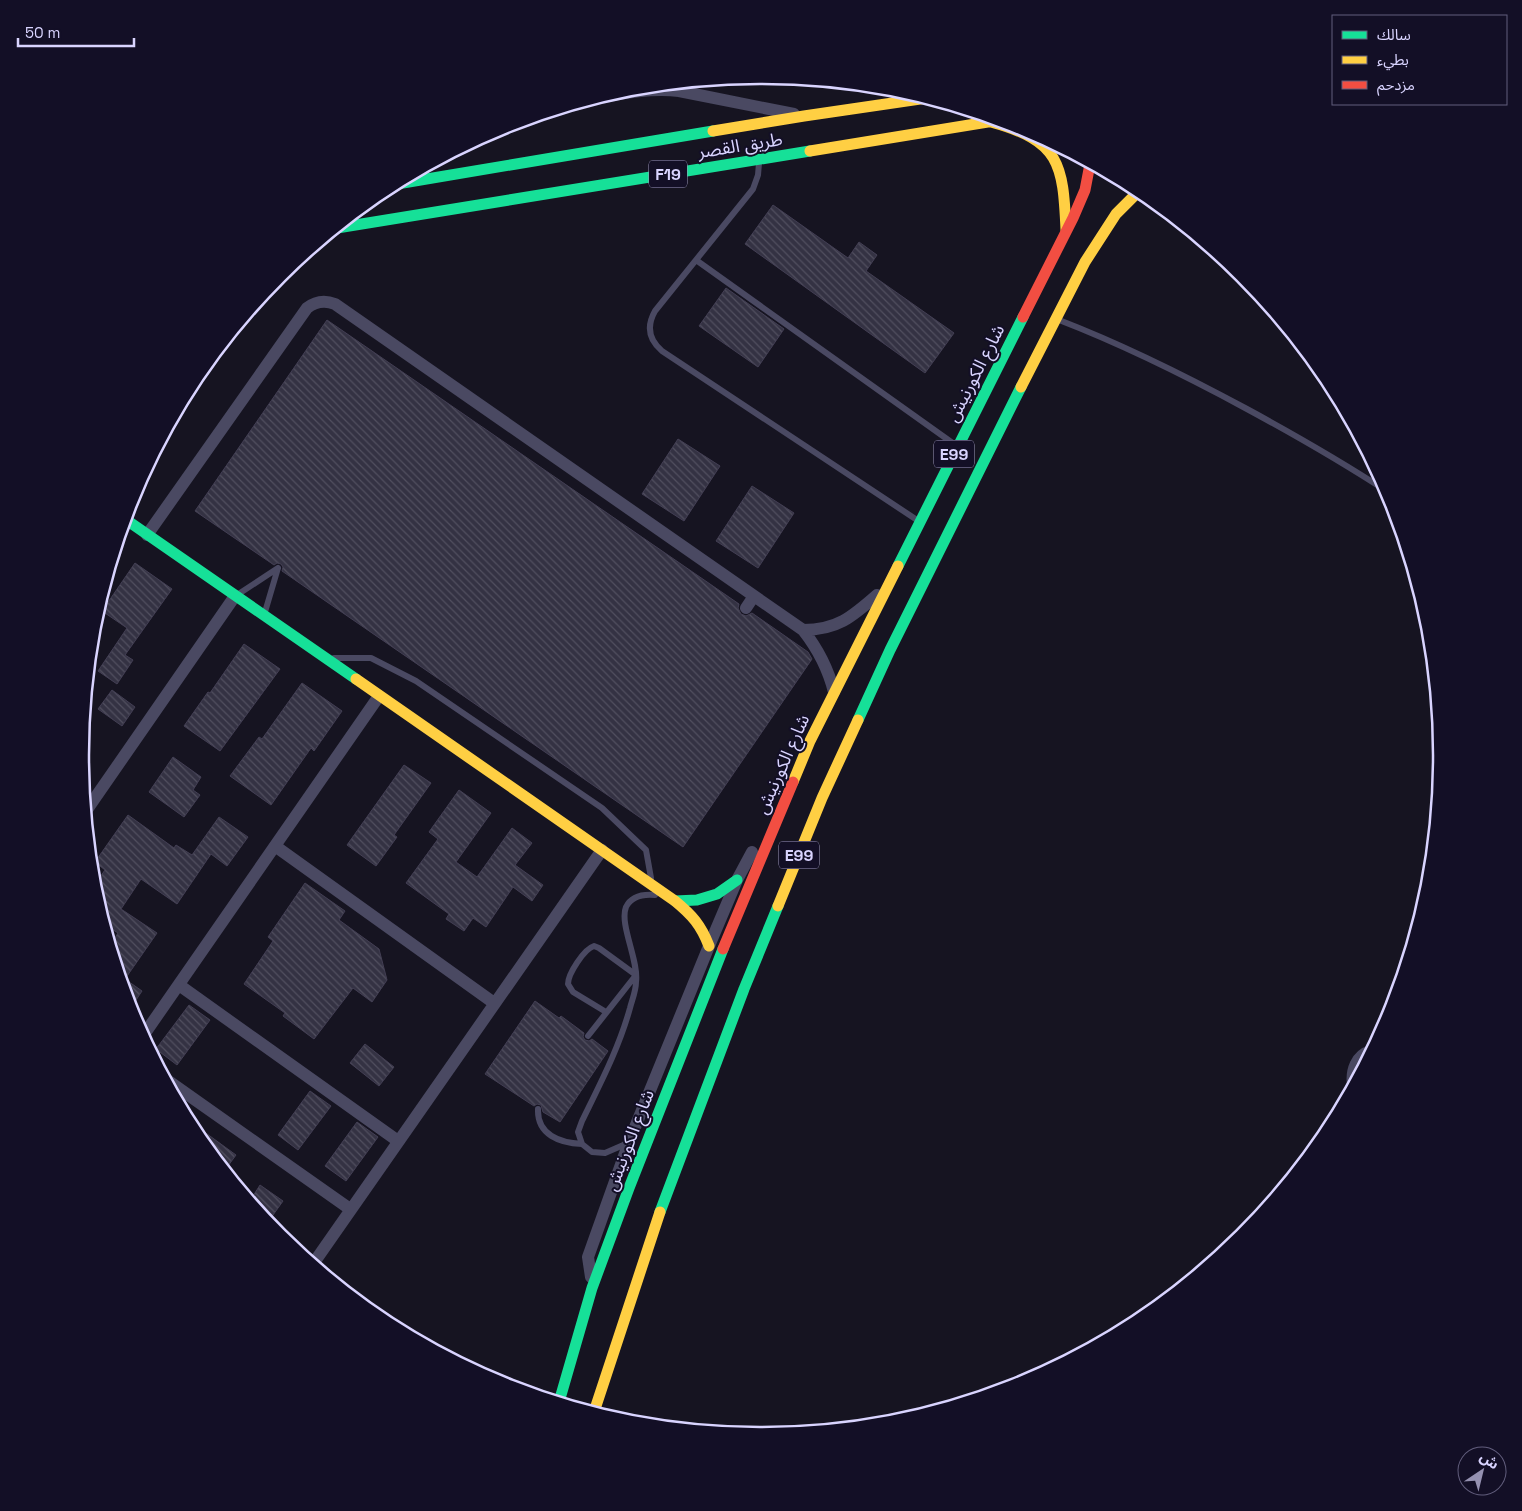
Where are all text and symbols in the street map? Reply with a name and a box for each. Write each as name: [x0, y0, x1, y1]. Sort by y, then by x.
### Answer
scale bar: [18, 15, 134, 47]
legend: [1332, 15, 1507, 105]
text: 50 m: [25, 23, 60, 42]
text: سالك: [1377, 25, 1411, 44]
text: بطيء: [1377, 50, 1409, 71]
text: مزدحم: [1377, 75, 1415, 96]
street label: طريق القصر: [695, 127, 784, 163]
road number: F19: [649, 160, 687, 188]
street label: شارع الكورنيش: [941, 320, 1012, 427]
road number: E99: [934, 440, 974, 468]
street label: شارع الكورنيش: [750, 711, 817, 819]
road number: E99: [779, 842, 819, 868]
street label: شارع الكورنيش: [599, 1086, 662, 1195]
north arrow: [1457, 1446, 1507, 1496]
text: ش: [1476, 1447, 1502, 1473]

